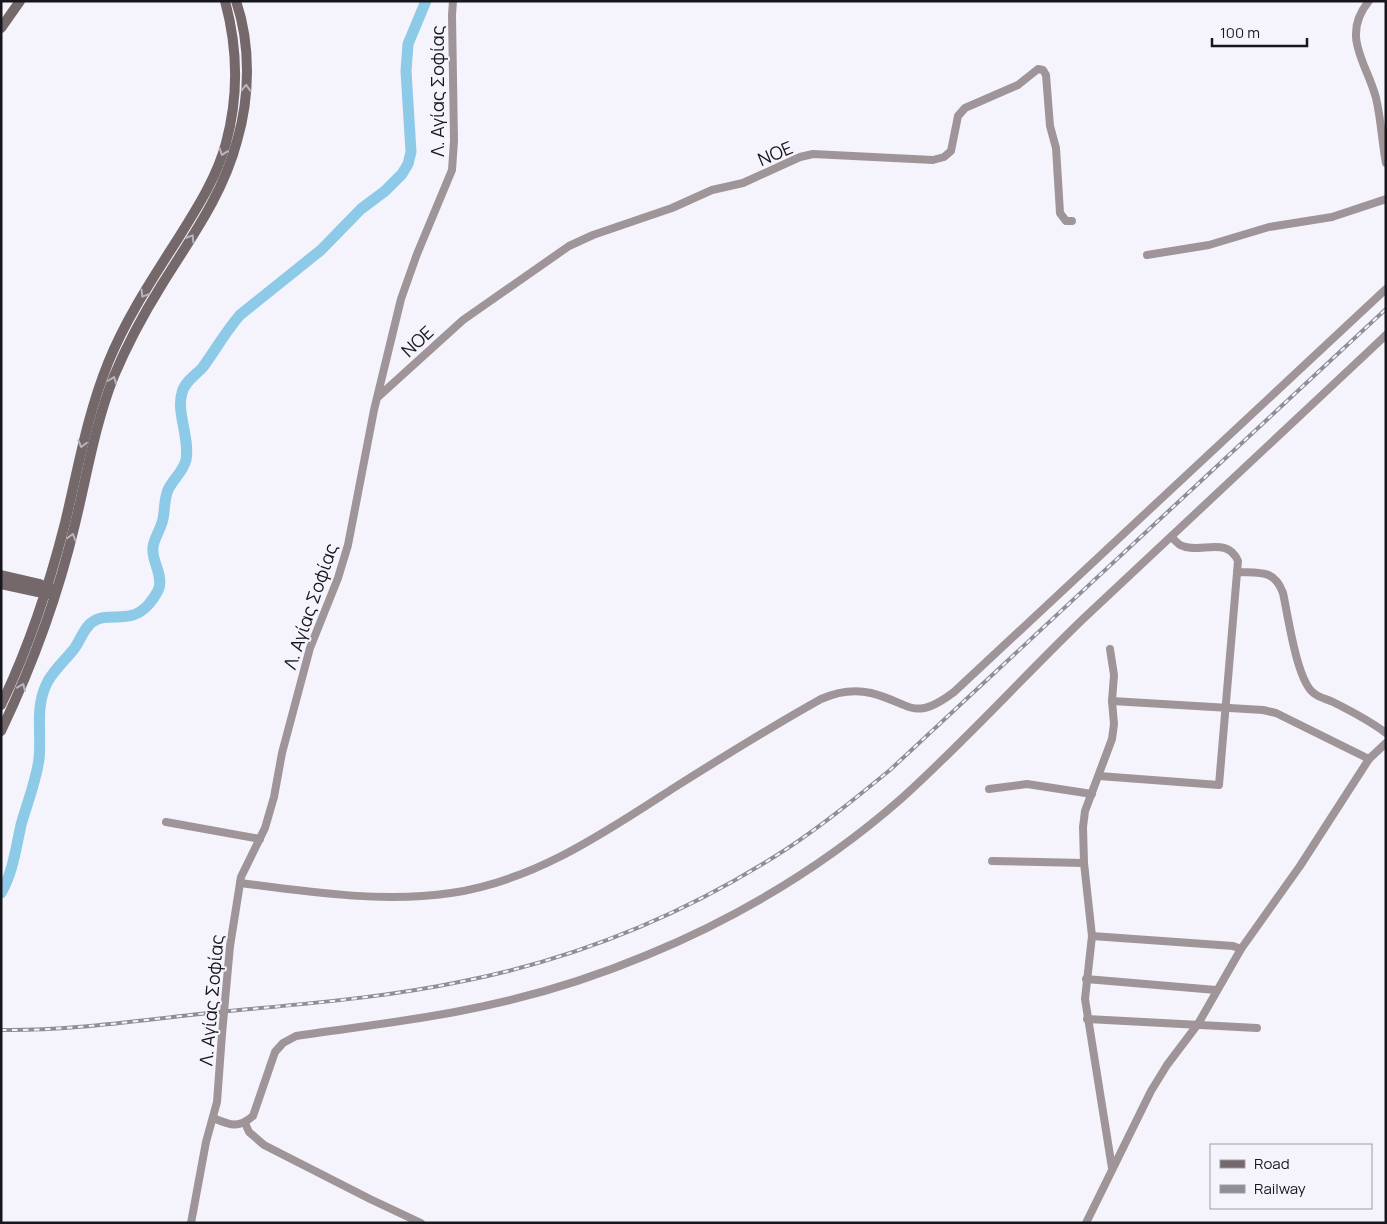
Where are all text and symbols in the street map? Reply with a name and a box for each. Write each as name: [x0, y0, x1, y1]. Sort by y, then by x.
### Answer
scale bar: [1212, 15, 1307, 47]
text: 100 m: [1220, 22, 1260, 43]
street label: Λ. Αγίας Σοφίας: [425, 25, 449, 157]
one-way arrow: [240, 83, 251, 91]
street label: NOE: [754, 135, 796, 171]
one-way arrow: [219, 148, 229, 156]
one-way arrow: [185, 235, 194, 244]
one-way arrow: [140, 288, 150, 297]
street label: NOE: [396, 320, 438, 362]
one-way arrow: [107, 377, 117, 385]
one-way arrow: [77, 439, 88, 448]
one-way arrow: [66, 533, 77, 542]
street label: Λ. Αγίας Σοφίας: [277, 540, 343, 672]
one-way arrow: [15, 683, 26, 692]
street label: Λ. Αγίας Σοφίας: [193, 933, 229, 1067]
legend: [1210, 1144, 1372, 1209]
text: Road: [1254, 1153, 1290, 1174]
text: Railway: [1254, 1178, 1306, 1199]

